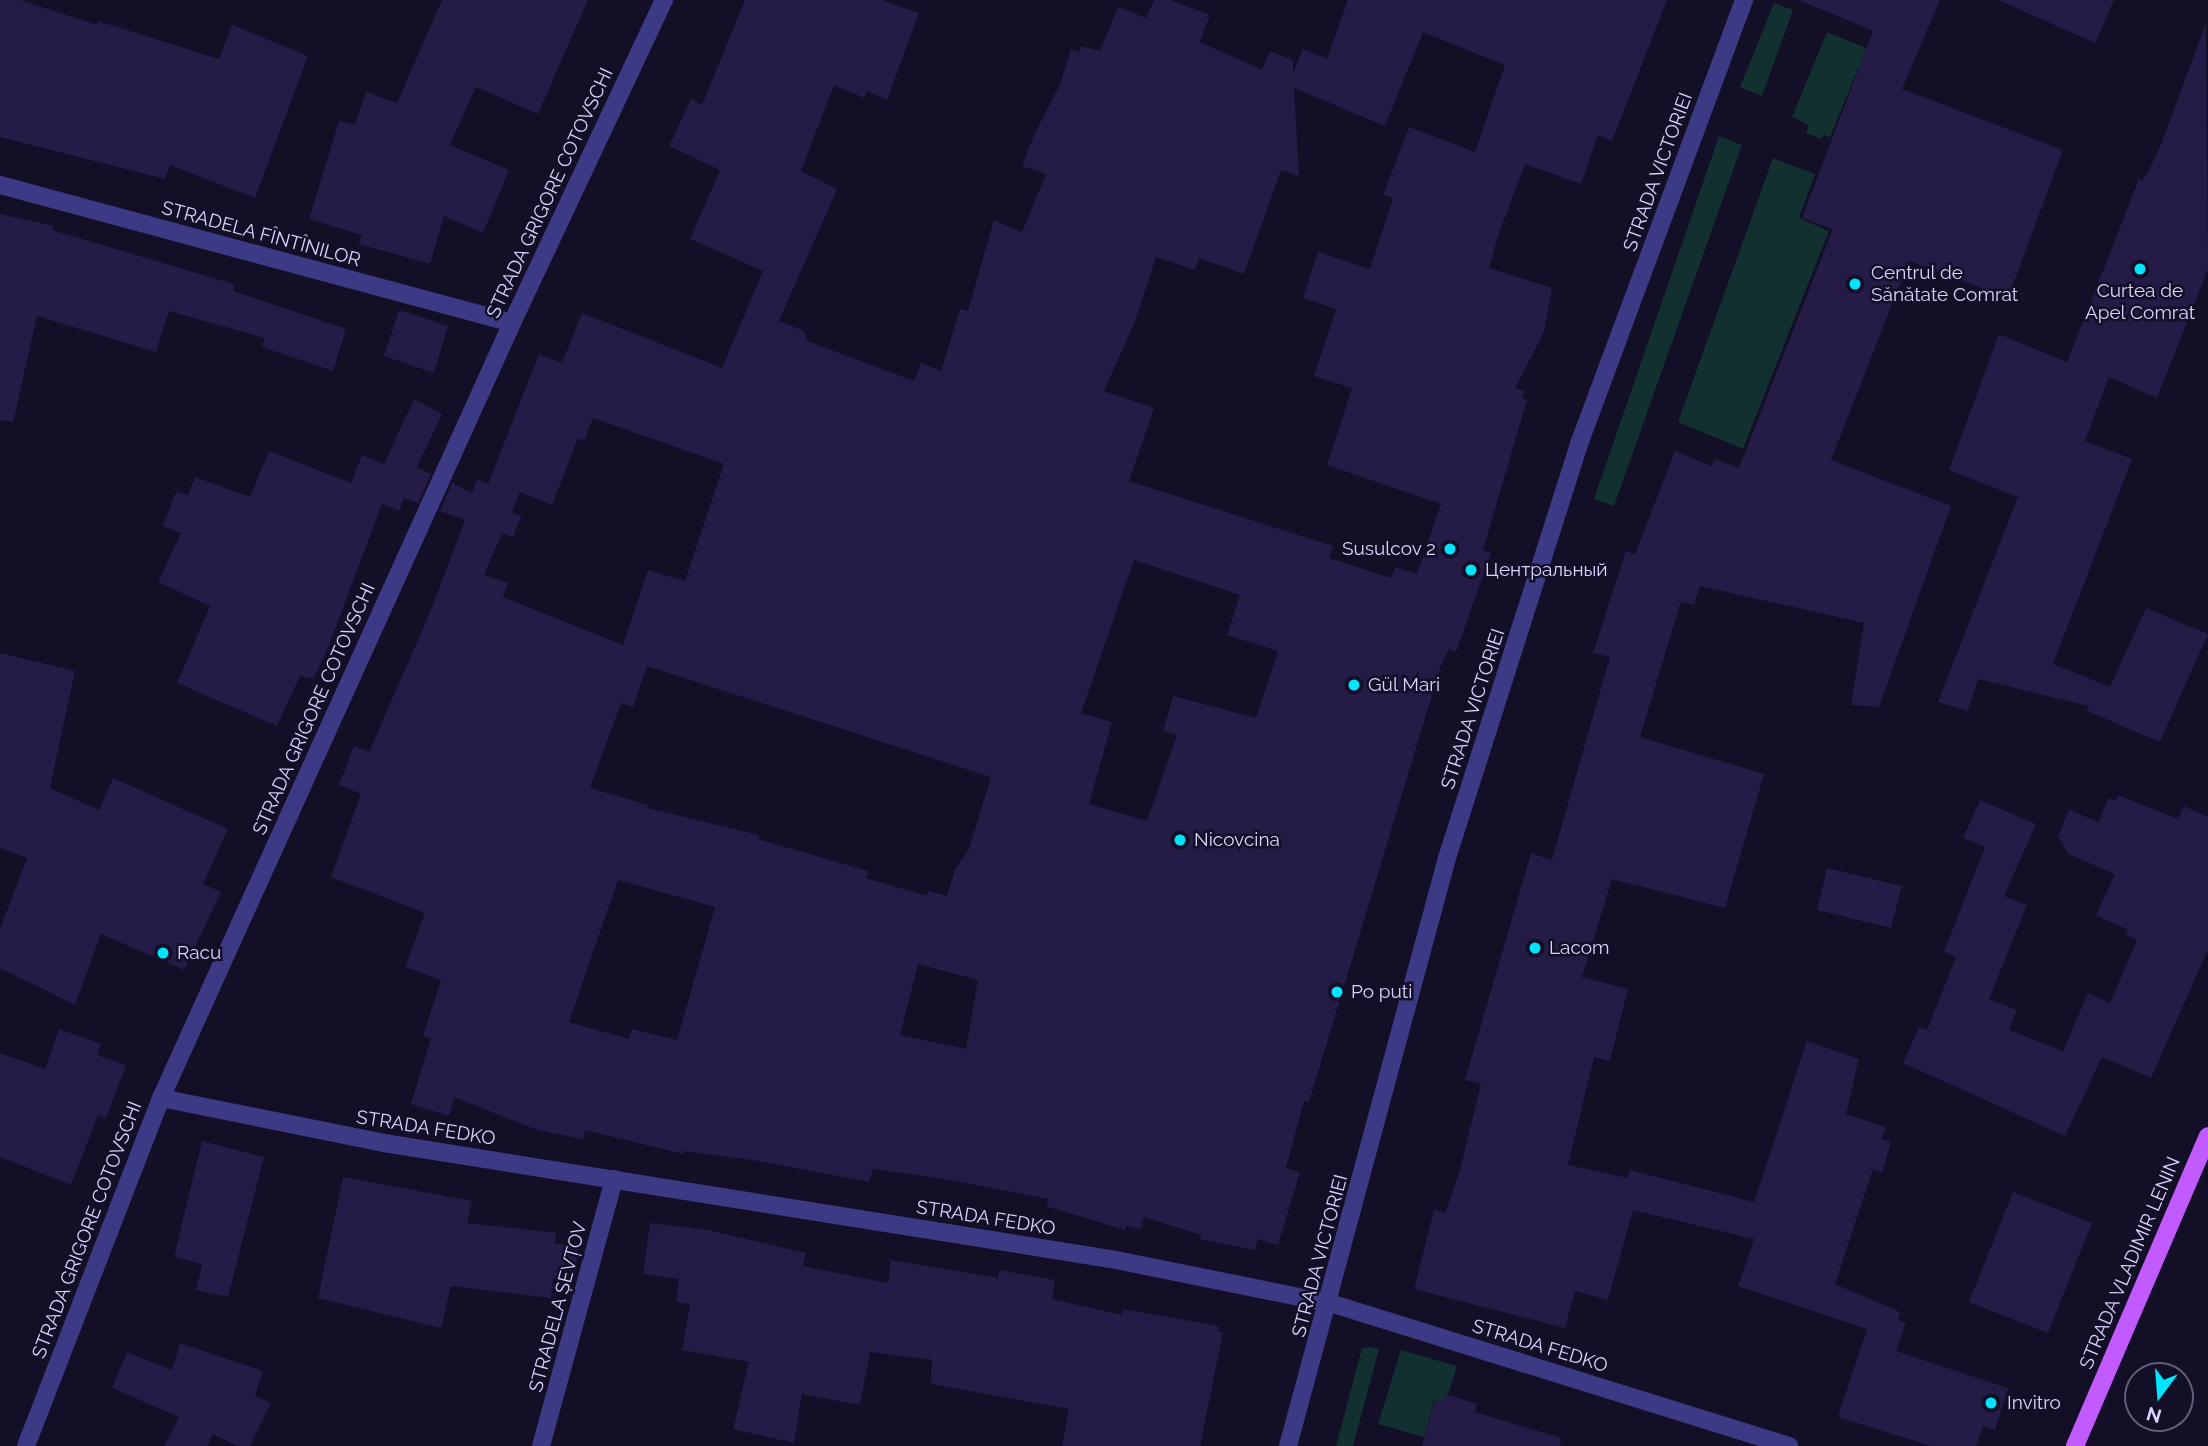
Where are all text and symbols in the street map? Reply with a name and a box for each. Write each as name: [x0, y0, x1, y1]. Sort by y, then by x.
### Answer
street label: STRADA GRIGORE COTOVSCHI: [482, 64, 618, 322]
street label: STRADA VICTORIEI: [1618, 89, 1698, 255]
street label: STRADELA FÎNTÎNILOR: [159, 196, 363, 272]
marker: Curtea de Apel Comrat: [2132, 261, 2148, 277]
place label: Centrul de Sănătate Comrat: [1871, 262, 2018, 306]
marker: Centrul de Sănătate Comrat: [1845, 274, 1865, 294]
place label: Curtea de Apel Comrat: [2085, 280, 2195, 324]
place label: Susulcov 2: [1341, 538, 1436, 560]
marker: Susulcov 2: [1442, 541, 1458, 557]
place label: Центральный: [1485, 559, 1608, 581]
marker: Центральный: [1463, 562, 1479, 578]
street label: STRADA GRIGORE COTOVSCHI: [248, 579, 380, 839]
street label: STRADA VICTORIEI: [1436, 625, 1510, 793]
place label: Gül Mari: [1368, 674, 1441, 696]
marker: Gül Mari: [1346, 677, 1362, 693]
place label: Nicovcina: [1194, 829, 1280, 851]
marker: Nicovcina: [1172, 832, 1188, 848]
place label: Lacom: [1549, 937, 1610, 959]
marker: Lacom: [1527, 940, 1543, 956]
place label: Racu: [177, 942, 221, 964]
marker: Racu: [155, 945, 171, 961]
place label: Po puti: [1351, 981, 1412, 1003]
marker: Po puti: [1329, 984, 1345, 1000]
street label: STRADA GRIGORE COTOVSCHI: [27, 1098, 147, 1362]
street label: STRADA FEDKO: [355, 1106, 497, 1150]
street label: STRADA VLADIMIR LENIN: [2075, 1153, 2185, 1373]
street label: STRADA VICTORIEI: [1287, 1172, 1353, 1340]
street label: STRADA FEDKO: [915, 1196, 1057, 1240]
street label: STRADELA ȘEVȚOV: [524, 1219, 592, 1395]
street label: STRADA FEDKO: [1469, 1314, 1611, 1378]
north arrow: [2124, 1362, 2194, 1432]
place label: Invitro: [2007, 1392, 2061, 1414]
marker: Invitro: [1981, 1393, 2001, 1413]
text: N: [2144, 1403, 2164, 1428]

